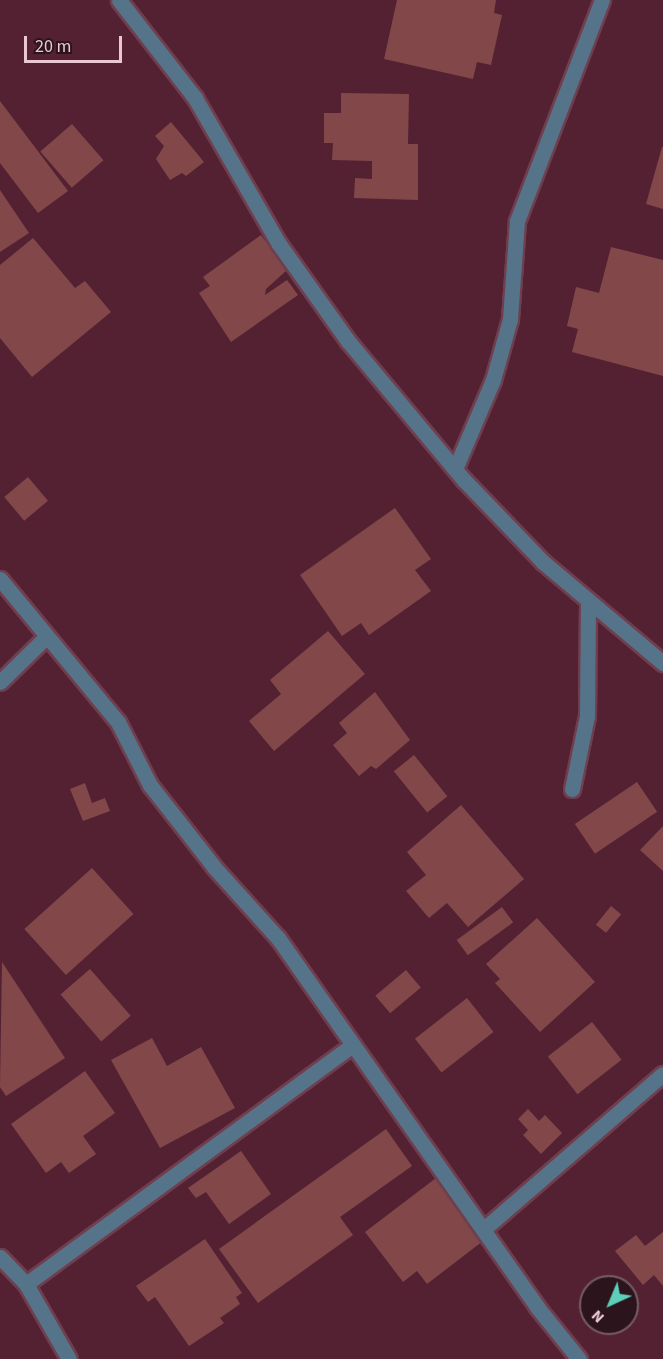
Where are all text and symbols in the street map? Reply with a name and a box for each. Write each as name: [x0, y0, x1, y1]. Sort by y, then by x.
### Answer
scale bar: [27, 24, 124, 62]
text: 20 m: [35, 34, 71, 59]
north arrow: [579, 1275, 639, 1335]
text: N: [586, 1305, 609, 1328]

